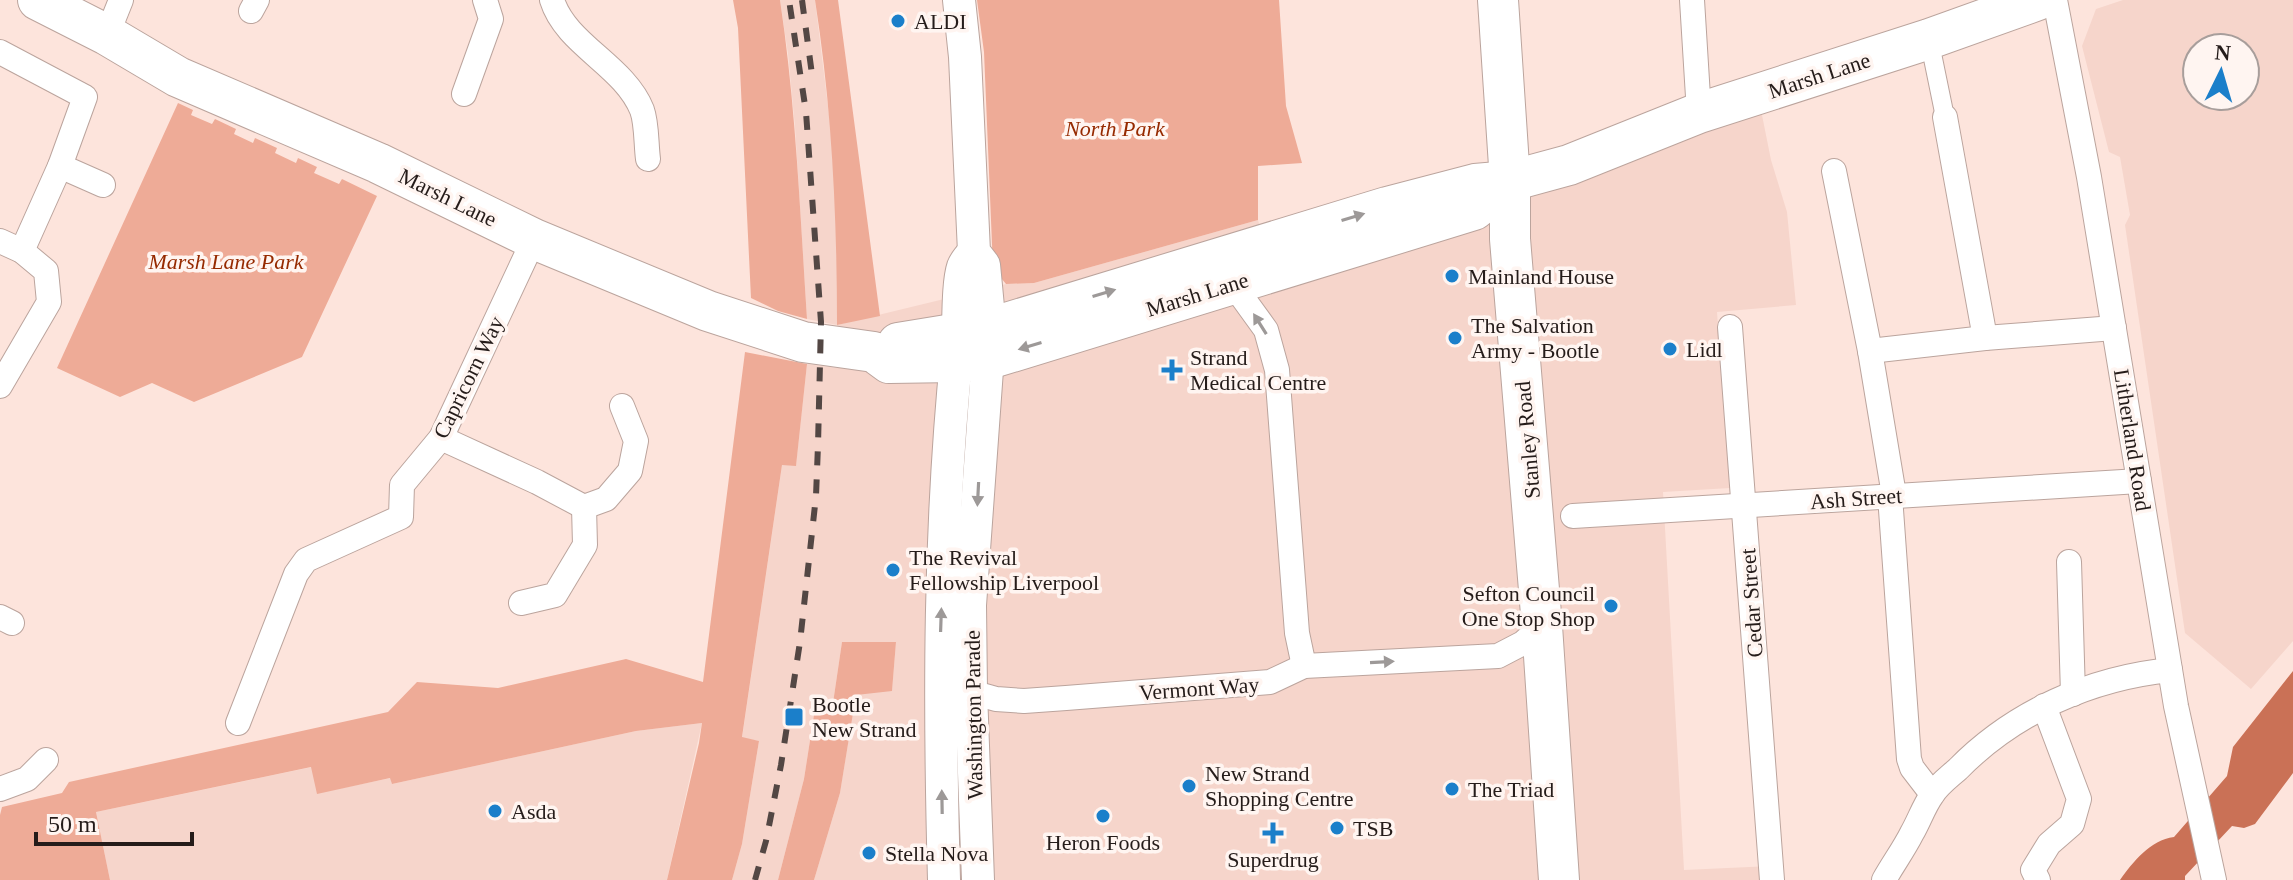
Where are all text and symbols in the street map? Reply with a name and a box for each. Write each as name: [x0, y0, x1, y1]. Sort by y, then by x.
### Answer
place label: ALDI: [914, 9, 967, 34]
marker: ALDI: [889, 12, 907, 30]
north arrow: [2181, 32, 2261, 112]
text: N: [2214, 39, 2232, 66]
street label: Marsh Lane: [1765, 47, 1873, 104]
park label: North Park: [1064, 116, 1166, 141]
street label: Marsh Lane: [395, 163, 501, 232]
one-way arrow: [1341, 210, 1365, 223]
park label: Marsh Lane Park: [147, 249, 305, 274]
place label: Mainland House: [1468, 264, 1614, 289]
street label: Marsh Lane: [1143, 267, 1251, 322]
marker: Mainland House: [1443, 267, 1461, 285]
one-way arrow: [1092, 286, 1116, 299]
street label: Capricorn Way: [428, 312, 509, 442]
one-way arrow: [1253, 313, 1267, 335]
place label: The Salvation Army - Bootle: [1471, 313, 1599, 363]
marker: The Salvation Army - Bootle: [1446, 329, 1464, 347]
place label: Lidl: [1686, 337, 1723, 362]
one-way arrow: [1018, 340, 1042, 352]
marker: Lidl: [1661, 340, 1679, 358]
place label: Strand Medical Centre: [1190, 345, 1326, 395]
marker: Strand Medical Centre: [1161, 359, 1183, 381]
street label: Litherland Road: [2109, 367, 2156, 513]
street label: Stanley Road: [1510, 380, 1545, 500]
one-way arrow: [971, 482, 984, 507]
street label: Ash Street: [1809, 483, 1903, 514]
place label: The Revival Fellowship Liverpool: [909, 545, 1099, 595]
street label: Cedar Street: [1735, 548, 1768, 658]
marker: The Revival Fellowship Liverpool: [884, 561, 902, 579]
place label: Sefton Council One Stop Shop: [1462, 581, 1595, 631]
marker: Sefton Council One Stop Shop: [1602, 597, 1620, 615]
one-way arrow: [934, 607, 947, 632]
street label: Washington Parade: [960, 630, 987, 800]
one-way arrow: [1370, 655, 1395, 668]
street label: Vermont Way: [1138, 672, 1260, 705]
place label: Bootle New Strand: [812, 692, 916, 742]
marker: Bootle New Strand: [783, 706, 805, 728]
place label: New Strand Shopping Centre: [1205, 761, 1354, 811]
marker: New Strand Shopping Centre: [1180, 777, 1198, 795]
place label: The Triad: [1468, 777, 1554, 802]
marker: The Triad: [1443, 780, 1461, 798]
one-way arrow: [936, 789, 948, 814]
scale bar: [36, 796, 192, 846]
place label: Asda: [511, 799, 556, 824]
marker: Asda: [486, 802, 504, 820]
marker: Heron Foods: [1094, 807, 1112, 825]
text: 50 m: [48, 811, 97, 837]
place label: TSB: [1353, 816, 1393, 841]
marker: TSB: [1328, 819, 1346, 837]
marker: Superdrug: [1264, 824, 1282, 842]
place label: Heron Foods: [1046, 830, 1160, 855]
place label: Stella Nova: [885, 841, 988, 866]
marker: Stella Nova: [860, 844, 878, 862]
place label: Superdrug: [1227, 847, 1319, 872]

